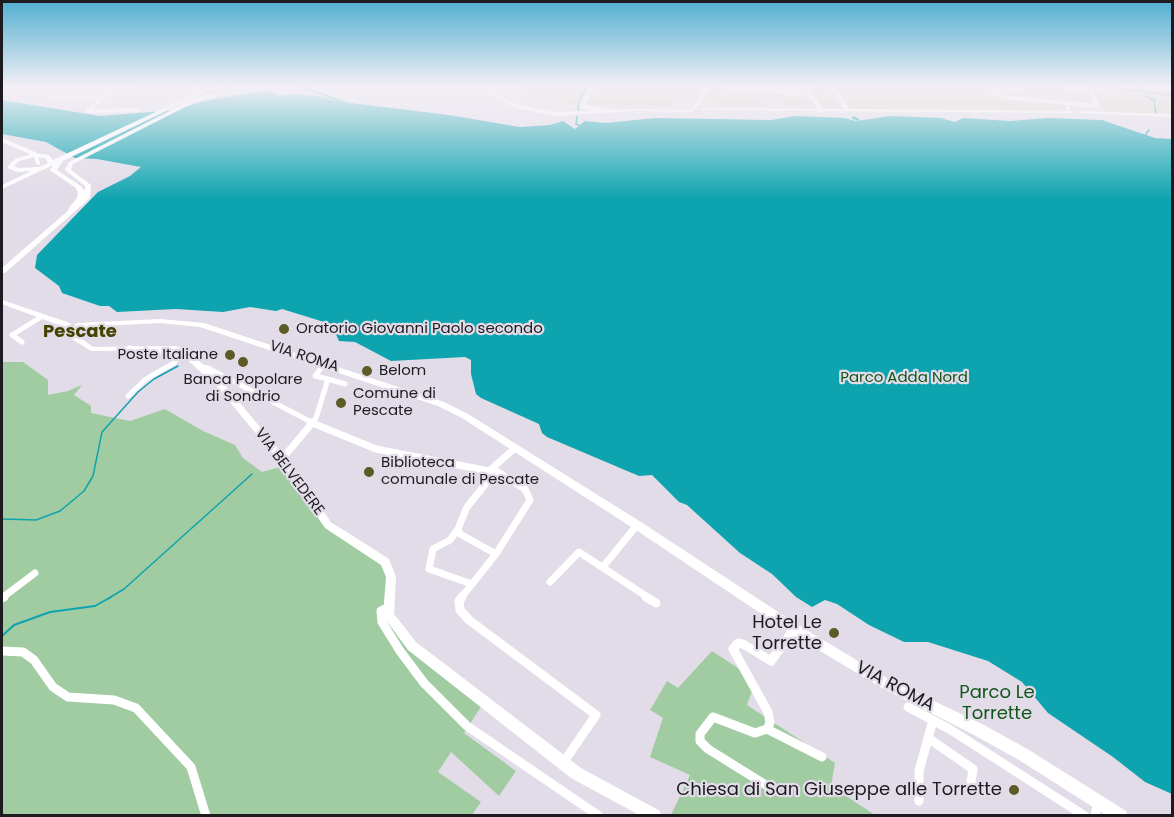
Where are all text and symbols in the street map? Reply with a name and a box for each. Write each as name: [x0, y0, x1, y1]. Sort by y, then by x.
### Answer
place label: Oratorio Giovanni Paolo secondo: [296, 320, 543, 338]
district label: Pescate: [43, 321, 117, 343]
marker: Oratorio Giovanni Paolo secondo: [277, 322, 291, 336]
street label: VIA ROMA: [267, 337, 341, 377]
place label: Poste Italiane: [117, 346, 218, 364]
marker: Poste Italiane: [223, 348, 237, 362]
marker: Banca Popolare di Sondrio: [236, 355, 250, 369]
place label: Belom: [379, 362, 426, 380]
marker: Belom: [360, 364, 374, 378]
park label: Parco Adda Nord: [840, 369, 968, 387]
place label: Banca Popolare di Sondrio: [184, 371, 302, 406]
place label: Comune di Pescate: [353, 385, 436, 420]
marker: Comune di Pescate: [334, 396, 348, 410]
street label: VIA BELVEDERE: [250, 425, 328, 519]
place label: Biblioteca comunale di Pescate: [381, 454, 539, 489]
marker: Biblioteca comunale di Pescate: [362, 465, 376, 479]
place label: Hotel Le Torrette: [752, 612, 822, 654]
marker: Hotel Le Torrette: [827, 626, 841, 640]
street label: VIA ROMA: [852, 657, 938, 717]
park label: Parco Le Torrette: [959, 682, 1035, 724]
place label: Chiesa di San Giuseppe alle Torrette: [676, 779, 1002, 801]
marker: Chiesa di San Giuseppe alle Torrette: [1007, 783, 1021, 797]

